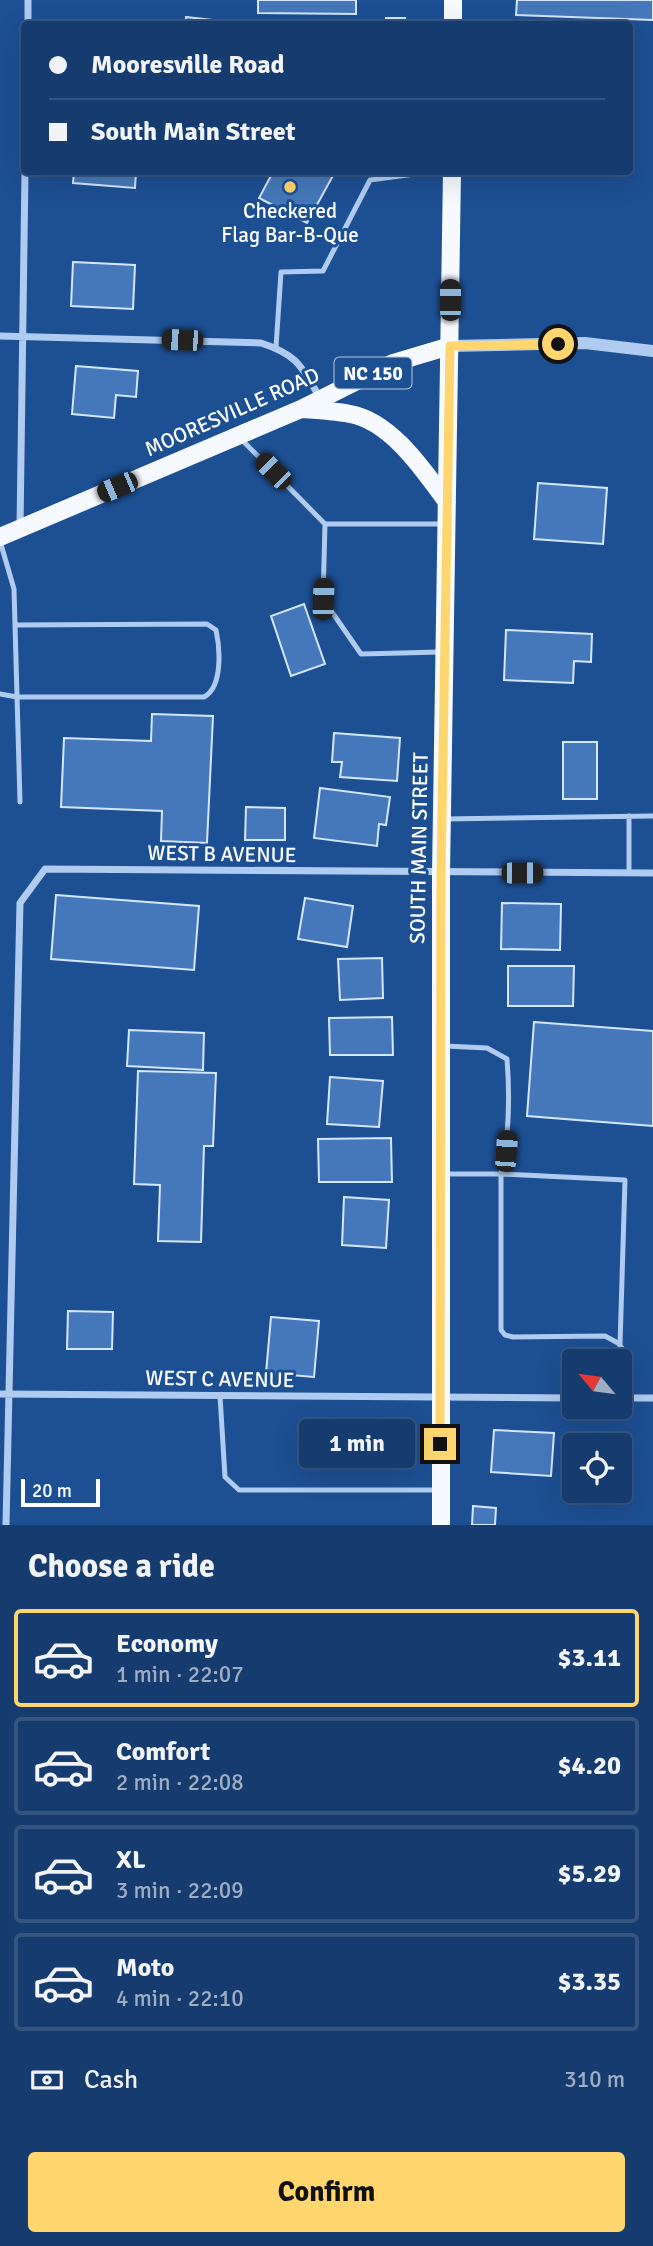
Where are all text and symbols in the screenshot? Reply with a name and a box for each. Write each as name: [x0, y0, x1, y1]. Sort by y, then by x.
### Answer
text: Mooresville Road: [91, 49, 285, 81]
text: South Main Street: [91, 116, 295, 148]
marker: Checkered Flag Bar-B-Que: [282, 179, 298, 195]
place label: Checkered Flag Bar-B-Que: [221, 198, 359, 248]
car: [440, 279, 461, 321]
route start: [542, 328, 574, 360]
car: [161, 329, 204, 351]
road number: NC 150: [334, 358, 412, 388]
street label: MOORESVILLE ROAD: [141, 362, 323, 462]
car: [251, 449, 296, 493]
car: [94, 469, 141, 505]
car: [312, 578, 335, 620]
street label: SOUTH MAIN STREET: [404, 751, 434, 944]
street label: WEST B AVENUE: [147, 840, 297, 868]
car: [502, 863, 544, 884]
car: [495, 1129, 518, 1173]
north arrow: [562, 1349, 632, 1419]
map controls: [562, 1349, 632, 1503]
street label: WEST C AVENUE: [145, 1365, 295, 1393]
callout: 1 min: [300, 1420, 416, 1468]
route end: [424, 1428, 456, 1460]
text: 1 min: [329, 1429, 385, 1458]
button: locate: [562, 1433, 632, 1503]
scale bar: [21, 1476, 100, 1508]
text: 20 m: [32, 1479, 72, 1503]
text: Choose a ride: [28, 1547, 215, 1586]
icon: car: [32, 1627, 95, 1690]
text: Economy: [116, 1628, 218, 1660]
text: $3.11: [557, 1642, 621, 1674]
text: 1 min · 22:07: [116, 1660, 244, 1689]
icon: car: [32, 1735, 95, 1798]
text: Comfort: [116, 1736, 210, 1768]
text: $4.20: [557, 1750, 621, 1782]
text: 2 min · 22:08: [116, 1768, 244, 1797]
icon: car: [32, 1843, 95, 1906]
text: XL: [116, 1844, 146, 1876]
text: $5.29: [557, 1858, 621, 1890]
text: 3 min · 22:09: [116, 1876, 244, 1905]
icon: car: [32, 1951, 95, 2014]
text: Moto: [116, 1952, 174, 1984]
text: $3.35: [557, 1966, 621, 1998]
text: 4 min · 22:10: [116, 1984, 244, 2013]
icon: cash: [28, 2061, 66, 2099]
text: Cash: [84, 2064, 138, 2096]
text: 310 m: [564, 2065, 625, 2094]
button: Confirm: [28, 2152, 625, 2232]

